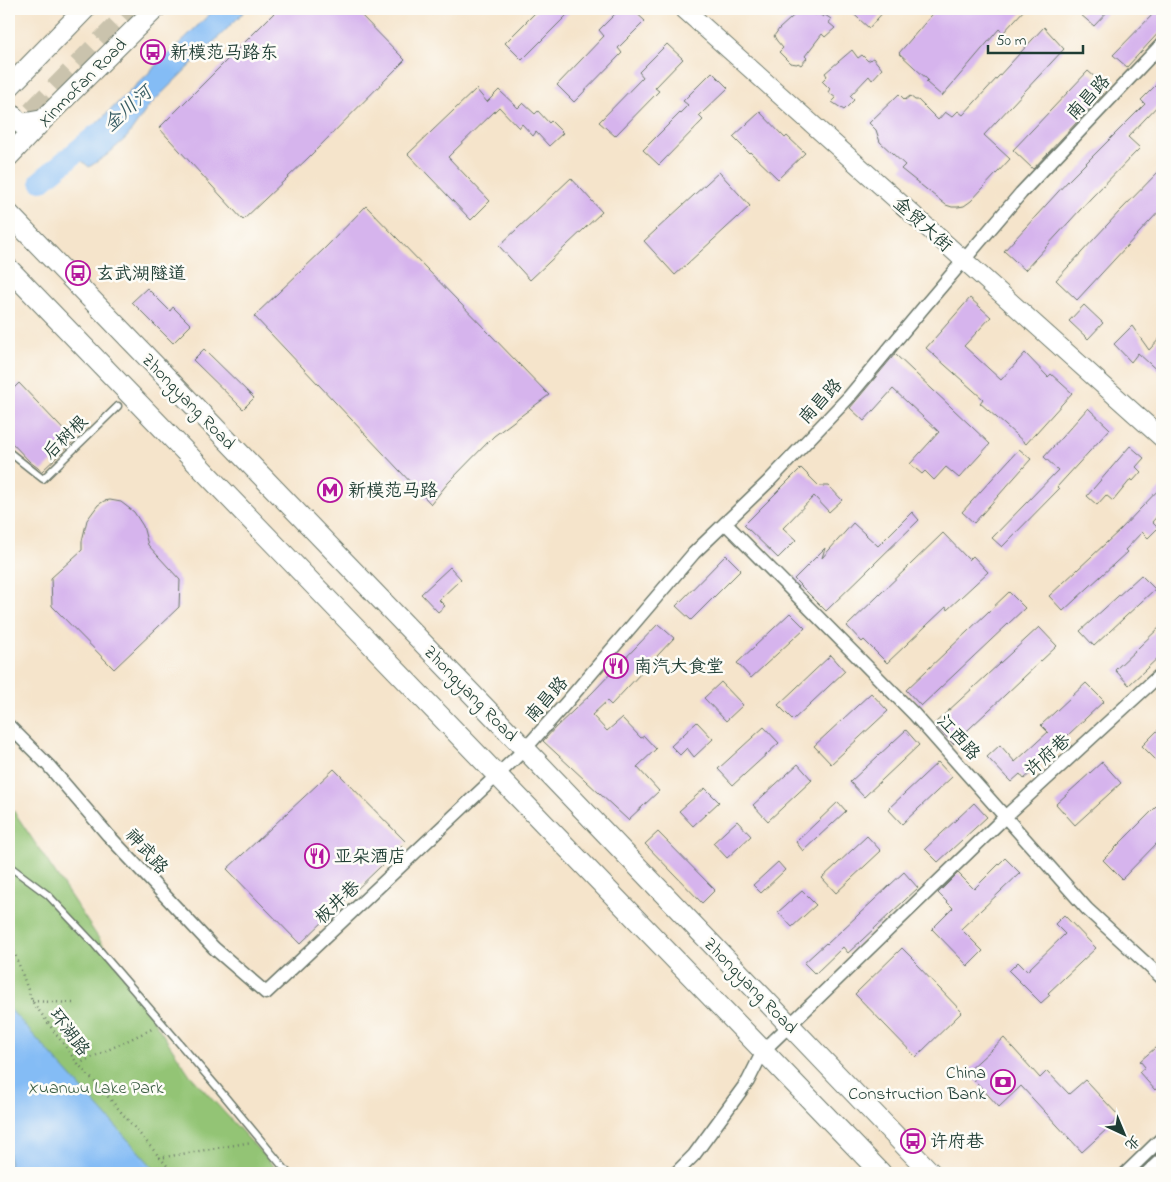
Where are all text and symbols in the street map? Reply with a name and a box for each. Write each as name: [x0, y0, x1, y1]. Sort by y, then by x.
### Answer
scale bar: [988, 22, 1084, 54]
text: 50 m: [996, 30, 1027, 52]
street label: Xinmofan Road: [33, 33, 134, 134]
bus stop icon: 新模范马路东: [140, 39, 166, 65]
place label: 新模范马路东: [170, 41, 278, 67]
street label: 南昌路: [1062, 70, 1117, 127]
water label: 金川河: [98, 79, 161, 139]
street label: 金贸大街: [886, 192, 957, 259]
bus stop icon: 玄武湖隧道: [65, 260, 91, 286]
place label: 玄武湖隧道: [96, 262, 186, 288]
street label: Zhongyang Road: [134, 348, 240, 457]
street label: 南昌路: [794, 374, 849, 431]
street label: 后树根: [38, 410, 95, 467]
metro station icon: 新模范马路: [317, 477, 343, 503]
place label: 新模范马路: [348, 479, 438, 505]
street label: Zhongyang Road: [416, 640, 522, 749]
restaurant icon: 南汽大食堂: [603, 653, 629, 679]
place label: 南汽大食堂: [634, 655, 724, 681]
street label: 南昌路: [520, 672, 575, 729]
street label: 江西路: [930, 710, 985, 767]
street label: 许府巷: [1020, 729, 1077, 784]
street label: 神武路: [118, 824, 173, 881]
restaurant icon: 亚朵酒店: [304, 843, 330, 869]
place label: 亚朵酒店: [334, 845, 406, 871]
street label: 板井巷: [310, 876, 367, 931]
street label: Zhongyang Road: [696, 932, 802, 1041]
street label: 环湖路: [42, 1004, 95, 1063]
place label: China Construction Bank: [848, 1061, 986, 1108]
bank icon: China Construction Bank: [990, 1069, 1016, 1095]
park label: Xuanwu Lake Park: [28, 1076, 164, 1102]
north arrow: [1098, 1110, 1148, 1160]
bus stop icon: 许府巷: [900, 1128, 926, 1154]
place label: 许府巷: [930, 1130, 984, 1156]
text: 北: [1120, 1130, 1144, 1155]

